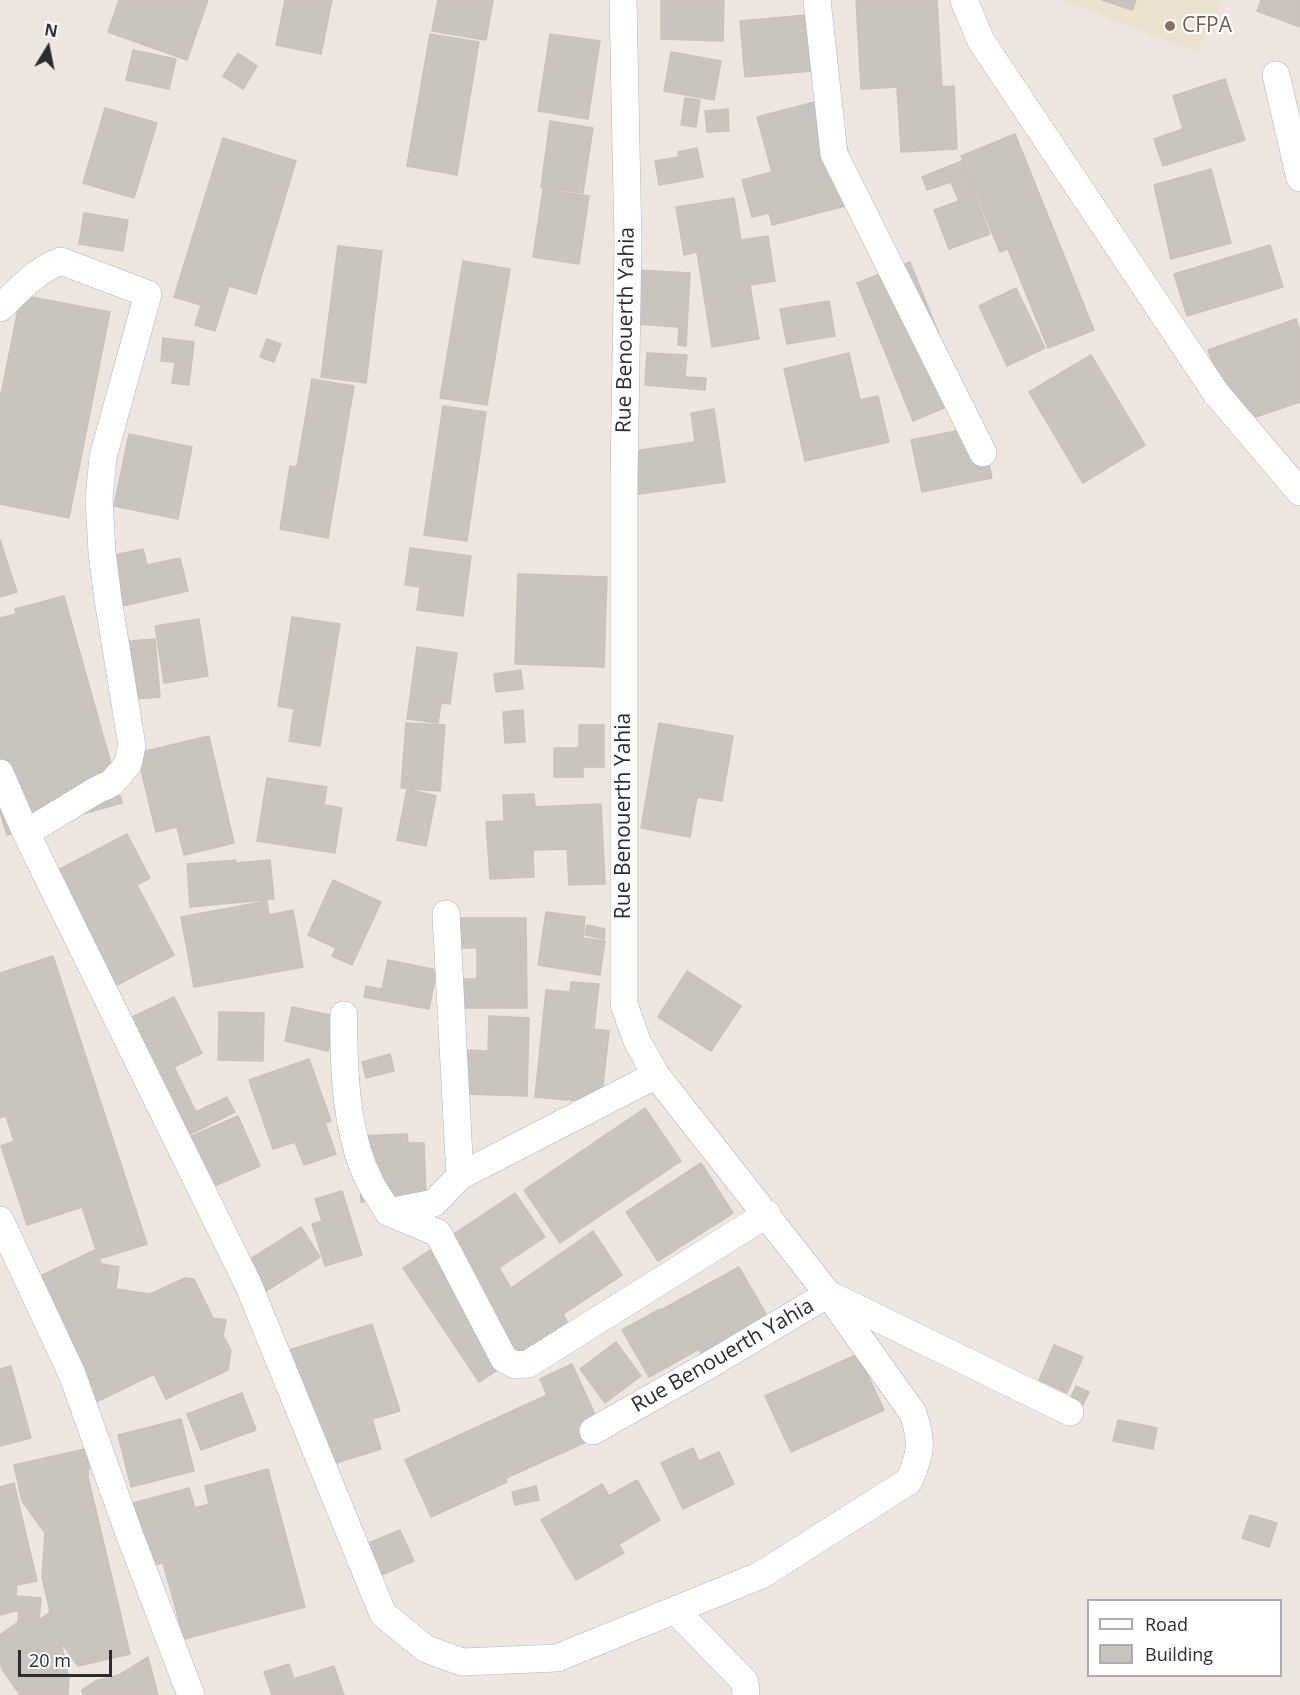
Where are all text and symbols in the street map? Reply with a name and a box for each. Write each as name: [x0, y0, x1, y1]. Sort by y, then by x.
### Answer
place label: CFPA: [1182, 13, 1232, 39]
north arrow: [18, 18, 78, 78]
text: N: [43, 18, 59, 42]
marker: CFPA: [1163, 19, 1177, 33]
street label: Rue Benouerth Yahia: [612, 227, 640, 433]
street label: Rue Benouerth Yahia: [611, 713, 637, 919]
street label: Rue Benouerth Yahia: [627, 1294, 819, 1418]
legend: [1087, 1599, 1282, 1677]
text: Road: [1145, 1612, 1188, 1636]
scale bar: [21, 1638, 116, 1676]
text: Building: [1145, 1642, 1213, 1666]
text: 20 m: [29, 1648, 71, 1672]

